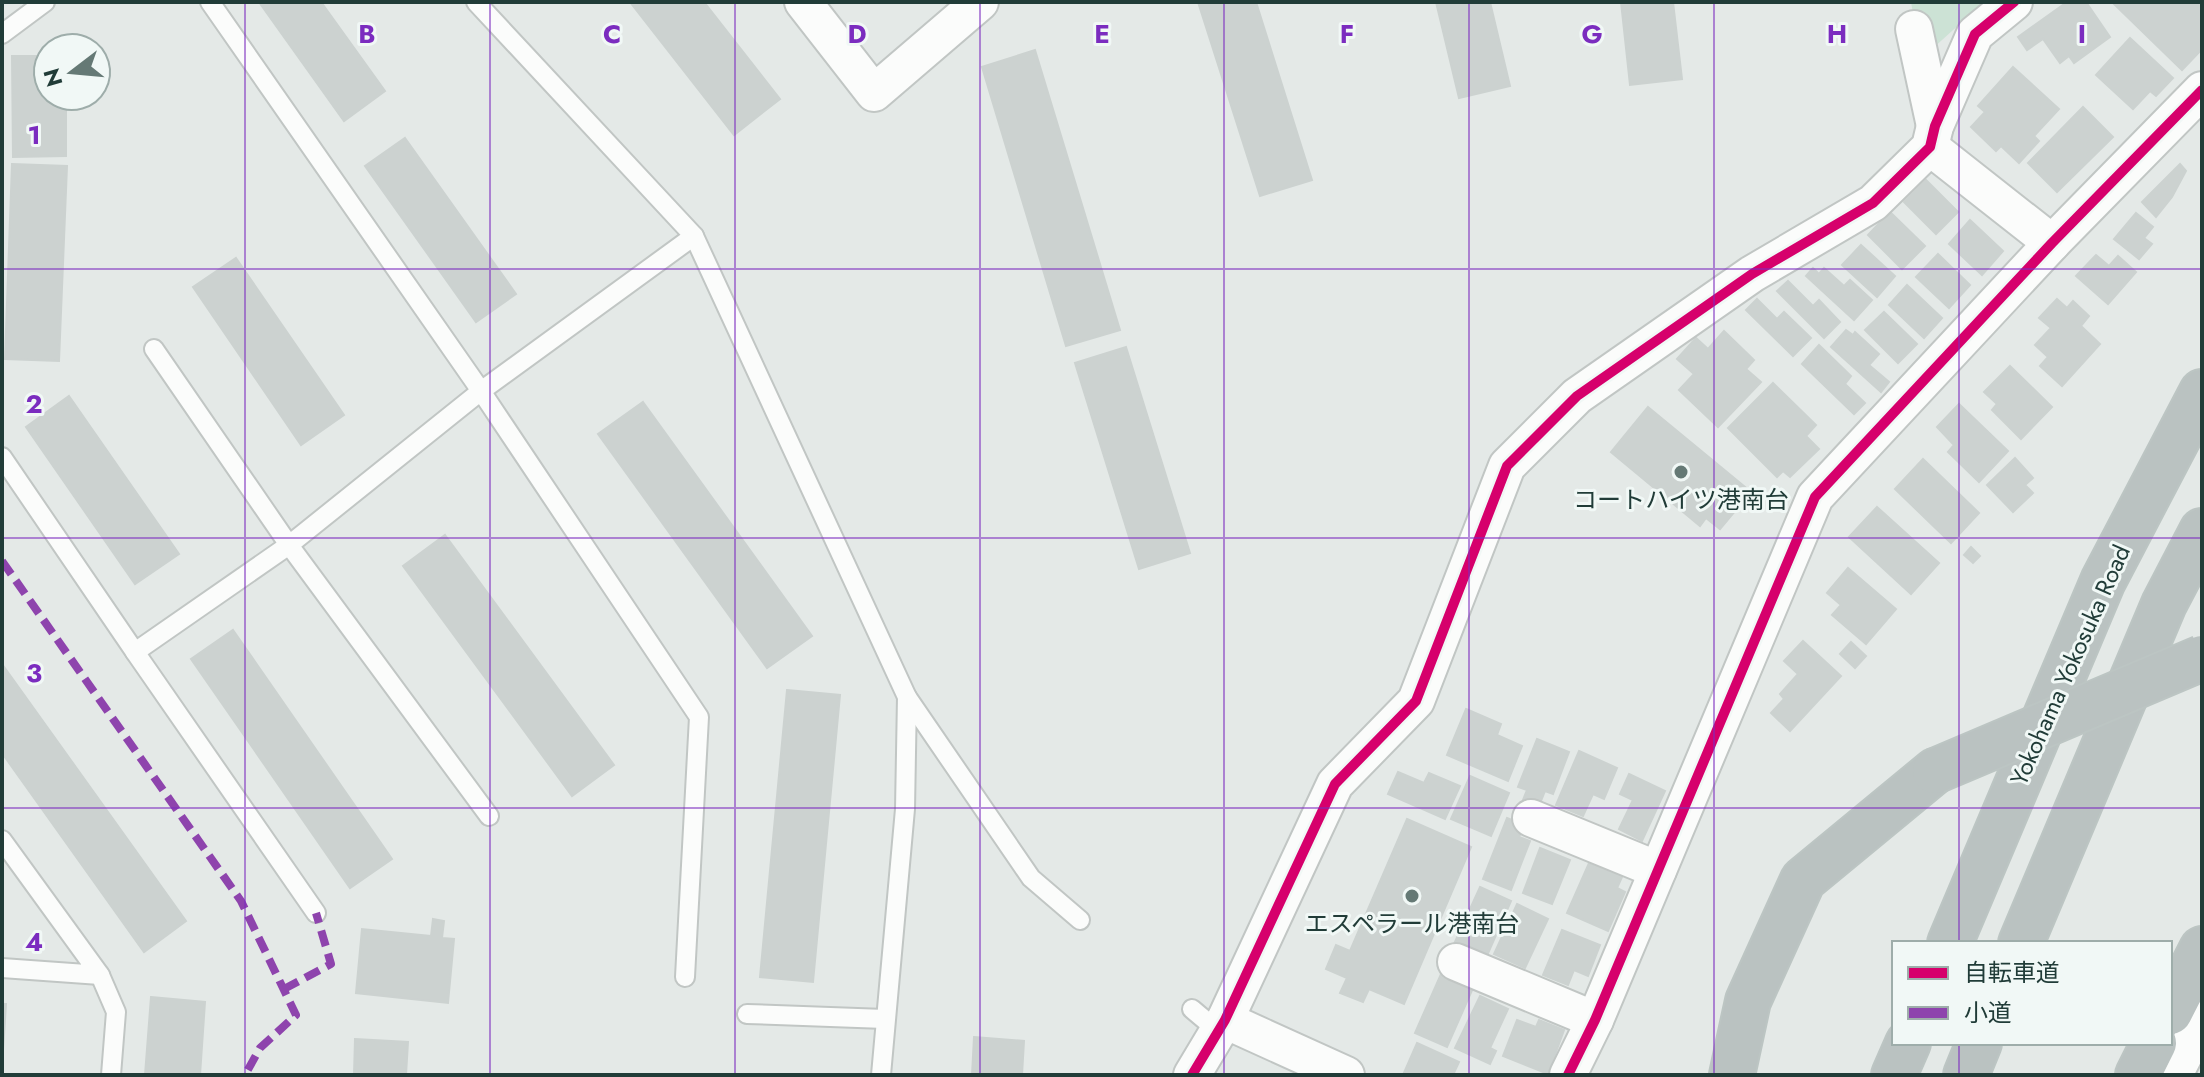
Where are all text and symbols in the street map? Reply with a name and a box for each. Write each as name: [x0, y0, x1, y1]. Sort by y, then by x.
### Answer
text: B: [358, 15, 376, 53]
text: C: [603, 15, 621, 53]
text: D: [847, 15, 867, 53]
text: E: [1094, 15, 1110, 53]
text: F: [1340, 15, 1354, 53]
text: G: [1581, 15, 1603, 53]
text: H: [1827, 15, 1847, 53]
text: I: [2078, 15, 2086, 53]
north arrow: [32, 32, 112, 112]
text: N: [35, 65, 71, 90]
text: 1: [27, 116, 41, 154]
text: 2: [25, 385, 43, 423]
marker: コートハイツ港南台: [1672, 463, 1690, 481]
place label: コートハイツ港南台: [1573, 482, 1789, 517]
street label: Yokohama Yokosuka Road: [2001, 539, 2139, 791]
text: 3: [26, 654, 42, 692]
marker: エスペラール港南台: [1403, 887, 1421, 905]
place label: エスペラール港南台: [1305, 906, 1519, 941]
text: 4: [25, 923, 43, 961]
legend: [1892, 941, 2172, 1045]
text: 自転車道: [1964, 955, 2060, 990]
text: 小道: [1964, 995, 2012, 1030]

